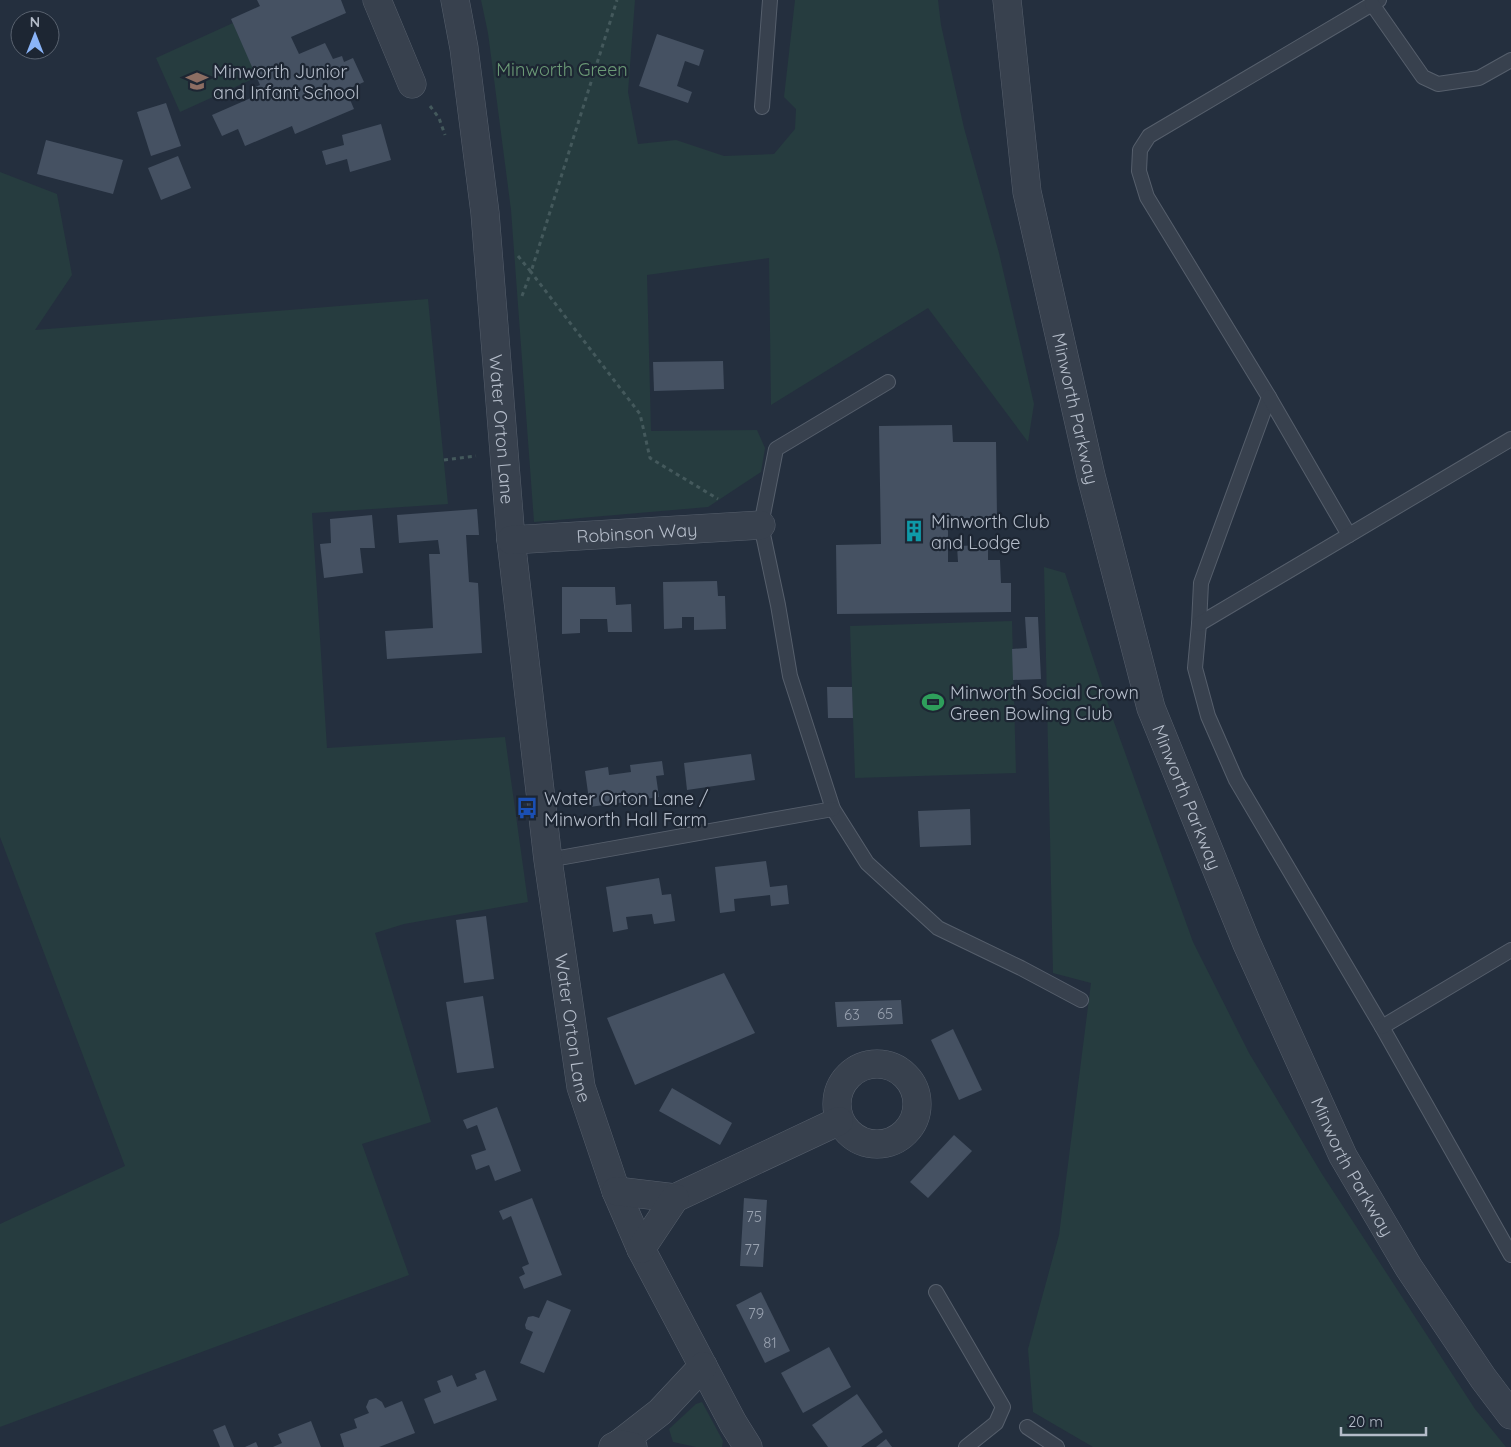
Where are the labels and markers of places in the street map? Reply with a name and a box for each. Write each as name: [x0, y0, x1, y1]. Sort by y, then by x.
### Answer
place label: Minworth Junior and Infant School: [213, 60, 359, 104]
school or university icon: Minworth Junior and Infant School: [184, 68, 210, 94]
place label: Minworth Club and Lodge: [931, 510, 1050, 554]
building icon: Minworth Club and Lodge: [901, 518, 927, 544]
place label: Minworth Social Crown Green Bowling Club: [950, 681, 1139, 725]
sports icon: Minworth Social Crown Green Bowling Club: [920, 689, 946, 715]
place label: Water Orton Lane / Minworth Hall Farm: [544, 787, 709, 831]
bus stop icon: Water Orton Lane / Minworth Hall Farm: [514, 795, 540, 821]

